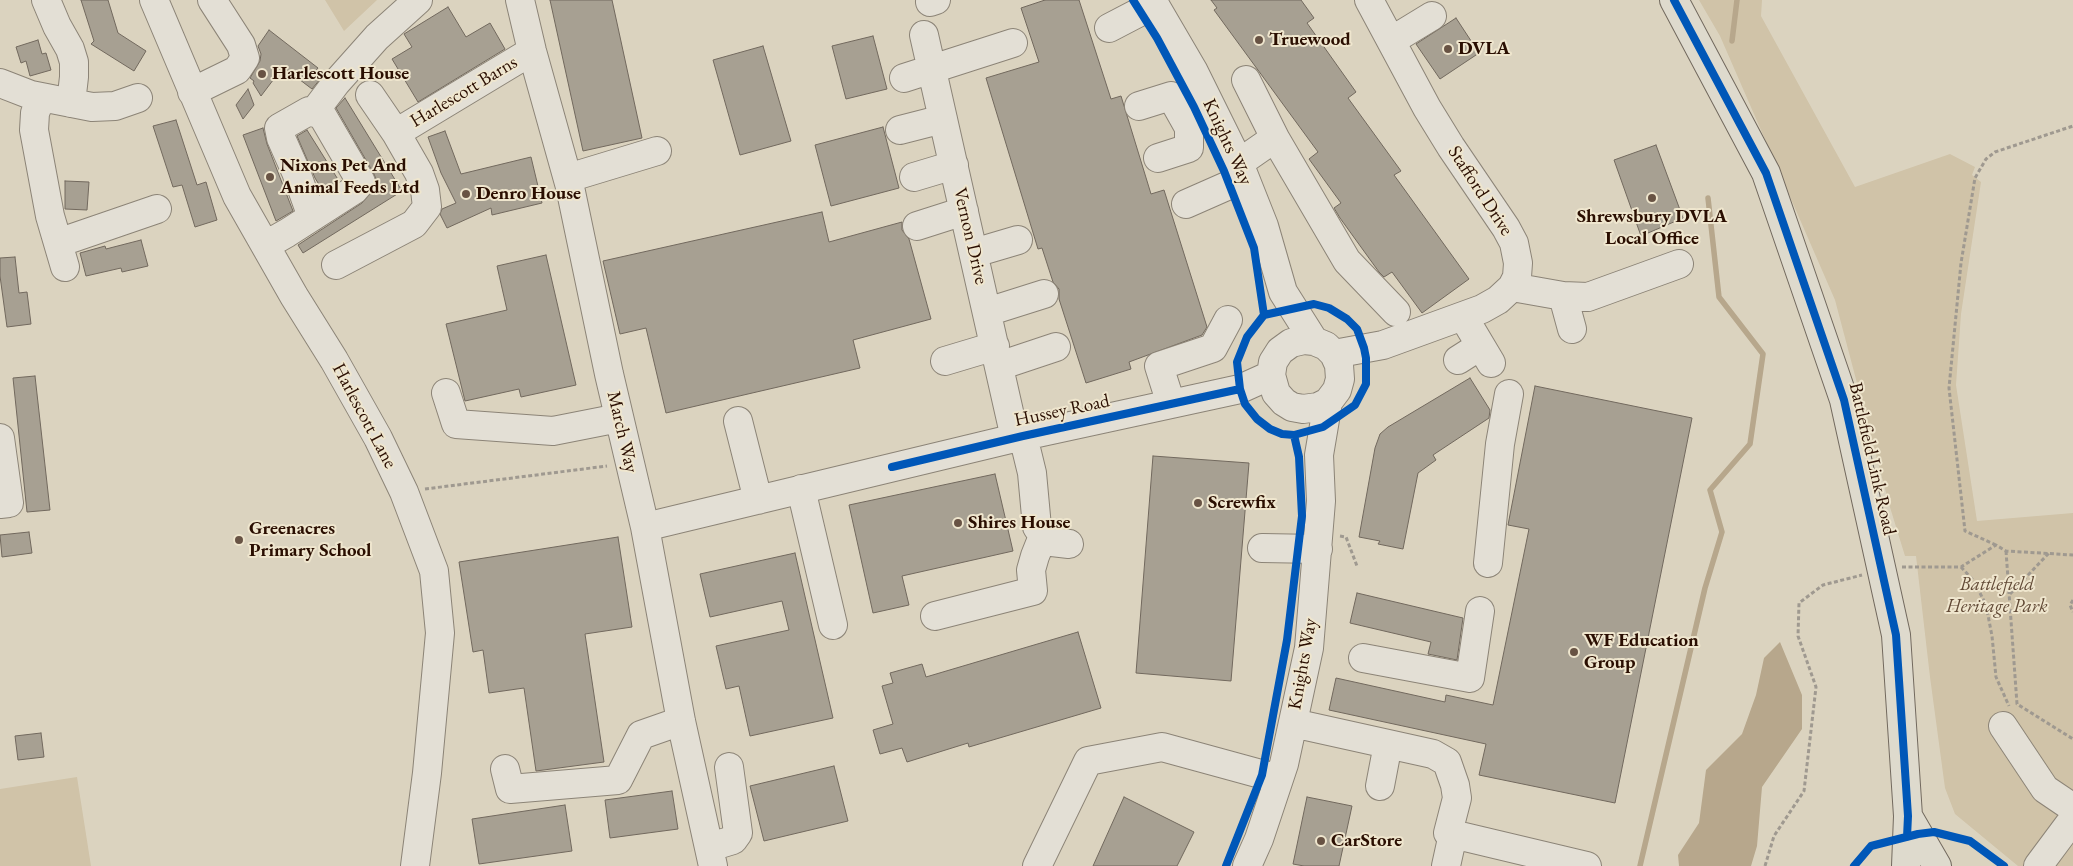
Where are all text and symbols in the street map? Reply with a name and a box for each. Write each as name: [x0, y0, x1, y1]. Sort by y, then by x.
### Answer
place label: Truewood: [1269, 29, 1351, 51]
marker: Truewood: [1253, 34, 1265, 46]
place label: DVLA: [1458, 38, 1510, 60]
marker: DVLA: [1442, 43, 1454, 55]
street label: Harlescott Barns: [406, 51, 522, 133]
place label: Harlescott House: [272, 63, 409, 85]
marker: Harlescott House: [256, 68, 268, 80]
street label: Knights Way: [1197, 95, 1257, 189]
street label: Stafford Drive: [1443, 142, 1517, 240]
place label: Nixons Pet And Animal Feeds Ltd: [280, 155, 420, 199]
marker: Nixons Pet And Animal Feeds Ltd: [264, 171, 276, 183]
place label: Denro House: [476, 183, 581, 205]
street label: Vernon Drive: [948, 185, 992, 287]
marker: Denro House: [460, 188, 472, 200]
marker: Shrewsbury DVLA Local Office: [1646, 192, 1658, 204]
place label: Shrewsbury DVLA Local Office: [1577, 206, 1727, 250]
street label: Harlescott Lane: [327, 359, 401, 473]
street label: Battlefield Link Road: [1843, 380, 1901, 538]
street label: March Way: [602, 389, 642, 475]
street label: Hussey Road: [1012, 390, 1112, 432]
place label: Screwfix: [1208, 492, 1276, 514]
marker: Screwfix: [1192, 497, 1204, 509]
place label: Shires House: [968, 512, 1071, 534]
marker: Shires House: [952, 517, 964, 529]
place label: Greenacres Primary School: [249, 518, 371, 562]
marker: Greenacres Primary School: [233, 534, 245, 546]
park label: Battlefield Heritage Park: [1946, 574, 2048, 618]
street label: Knights Way: [1284, 616, 1322, 712]
place label: WF Education Group: [1584, 630, 1699, 674]
marker: WF Education Group: [1568, 646, 1580, 658]
place label: CarStore: [1331, 830, 1402, 852]
marker: CarStore: [1315, 835, 1327, 847]

